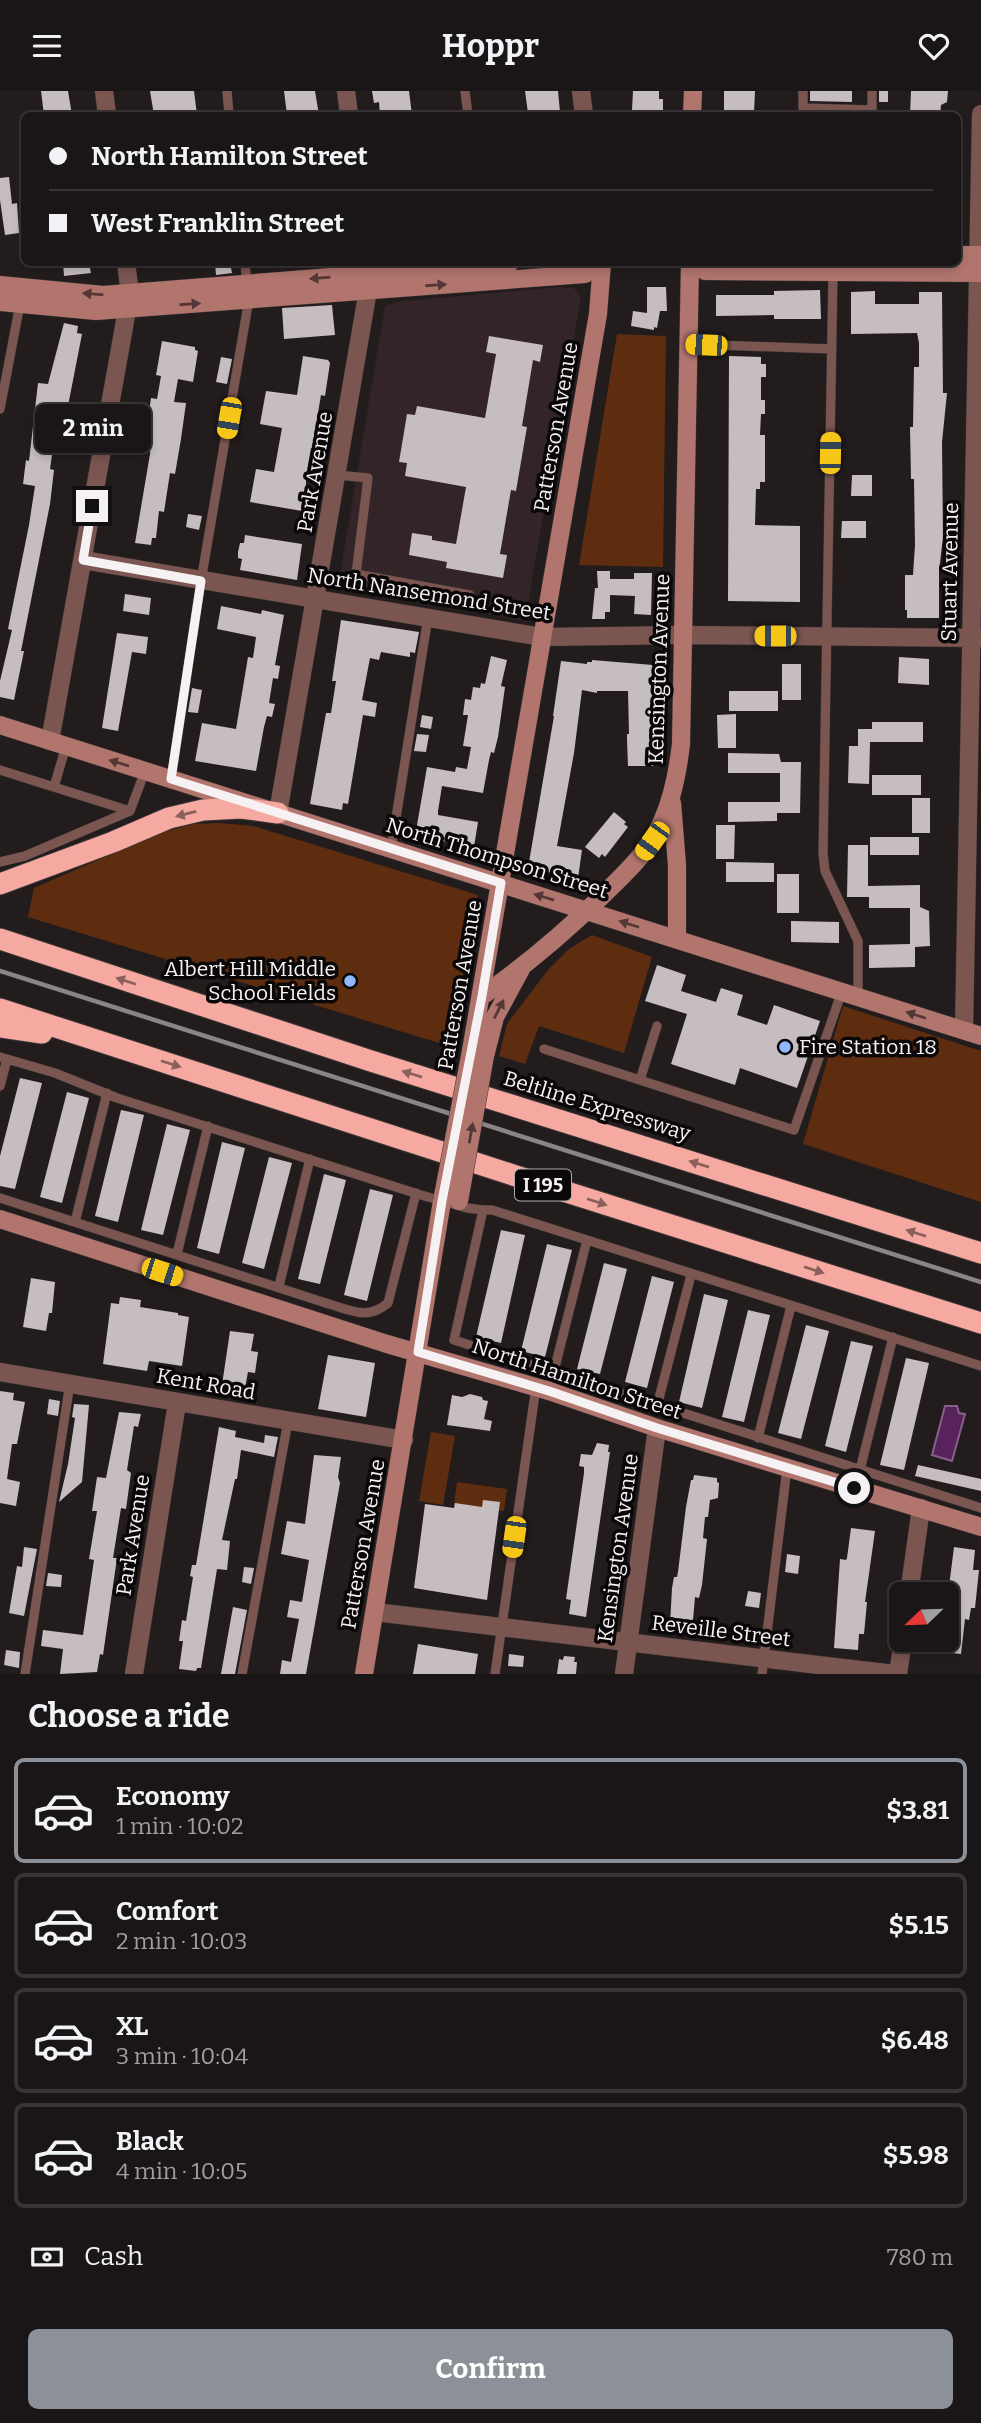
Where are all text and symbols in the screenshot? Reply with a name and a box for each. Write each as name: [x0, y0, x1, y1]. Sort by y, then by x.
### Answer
icon: menu: [28, 27, 66, 65]
text: Hoppr: [442, 27, 539, 65]
icon: heart: [915, 27, 953, 65]
text: North Hamilton Street: [91, 141, 368, 172]
text: West Franklin Street: [91, 208, 344, 239]
one-way arrow: [309, 273, 331, 284]
one-way arrow: [426, 279, 448, 290]
one-way arrow: [82, 288, 104, 299]
one-way arrow: [179, 298, 201, 309]
car: [685, 334, 728, 356]
street label: Patterson Avenue: [528, 340, 584, 514]
car: [216, 395, 243, 441]
callout: 2 min: [34, 405, 150, 453]
street label: Park Avenue: [292, 410, 338, 534]
text: 2 min: [62, 414, 124, 442]
car: [820, 432, 841, 474]
route end: [76, 490, 108, 522]
street label: Stuart Avenue: [936, 502, 964, 642]
street label: North Nansemond Street: [305, 562, 553, 626]
street label: Kensington Avenue: [643, 573, 675, 765]
car: [755, 626, 797, 647]
one-way arrow: [109, 757, 130, 768]
one-way arrow: [175, 809, 197, 820]
street label: North Thompson Street: [383, 812, 612, 904]
car: [632, 818, 673, 864]
one-way arrow: [534, 891, 555, 901]
street label: Patterson Avenue: [432, 898, 488, 1072]
one-way arrow: [618, 918, 639, 928]
place label: Albert Hill Middle School Fields: [164, 956, 336, 1006]
marker: Albert Hill Middle School Fields: [342, 973, 358, 989]
one-way arrow: [115, 975, 136, 986]
one-way arrow: [493, 999, 505, 1019]
one-way arrow: [905, 1009, 926, 1020]
place label: Fire Station 18: [799, 1034, 937, 1060]
marker: Fire Station 18: [777, 1039, 793, 1055]
one-way arrow: [161, 1059, 182, 1070]
street label: Beltline Expressway: [500, 1065, 694, 1147]
one-way arrow: [401, 1068, 422, 1079]
one-way arrow: [466, 1122, 477, 1144]
one-way arrow: [688, 1158, 709, 1169]
road number: I 195: [515, 1169, 571, 1201]
one-way arrow: [587, 1197, 608, 1208]
one-way arrow: [905, 1227, 926, 1237]
car: [139, 1256, 186, 1288]
one-way arrow: [804, 1266, 825, 1276]
street label: North Hamilton Street: [469, 1333, 685, 1425]
street label: Kent Road: [155, 1363, 257, 1405]
street label: Kensington Avenue: [592, 1452, 644, 1644]
street label: Patterson Avenue: [335, 1457, 391, 1631]
route start: [838, 1472, 870, 1504]
street label: Park Avenue: [111, 1473, 155, 1597]
car: [501, 1515, 528, 1559]
north arrow: [889, 1582, 959, 1652]
map controls: [889, 1582, 959, 1652]
street label: Reveille Street: [650, 1610, 792, 1652]
text: Choose a ride: [28, 1697, 229, 1735]
icon: car: [32, 1779, 95, 1842]
text: Economy: [116, 1781, 230, 1812]
text: $3.81: [886, 1795, 949, 1826]
text: 1 min · 10:02: [116, 1812, 244, 1840]
icon: car: [32, 1894, 95, 1957]
text: Comfort: [116, 1896, 219, 1927]
text: $5.15: [888, 1910, 949, 1941]
text: 2 min · 10:03: [116, 1927, 247, 1955]
icon: car: [32, 2009, 95, 2072]
text: XL: [116, 2011, 148, 2042]
text: $6.48: [881, 2025, 949, 2056]
text: 3 min · 10:04: [116, 2042, 248, 2070]
icon: car: [32, 2124, 95, 2187]
text: Black: [116, 2126, 184, 2157]
text: $5.98: [883, 2140, 949, 2171]
text: 4 min · 10:05: [116, 2157, 247, 2185]
icon: cash: [28, 2238, 66, 2276]
text: Cash: [84, 2241, 143, 2272]
text: 780 m: [887, 2243, 953, 2271]
button: Confirm: [28, 2329, 953, 2409]

